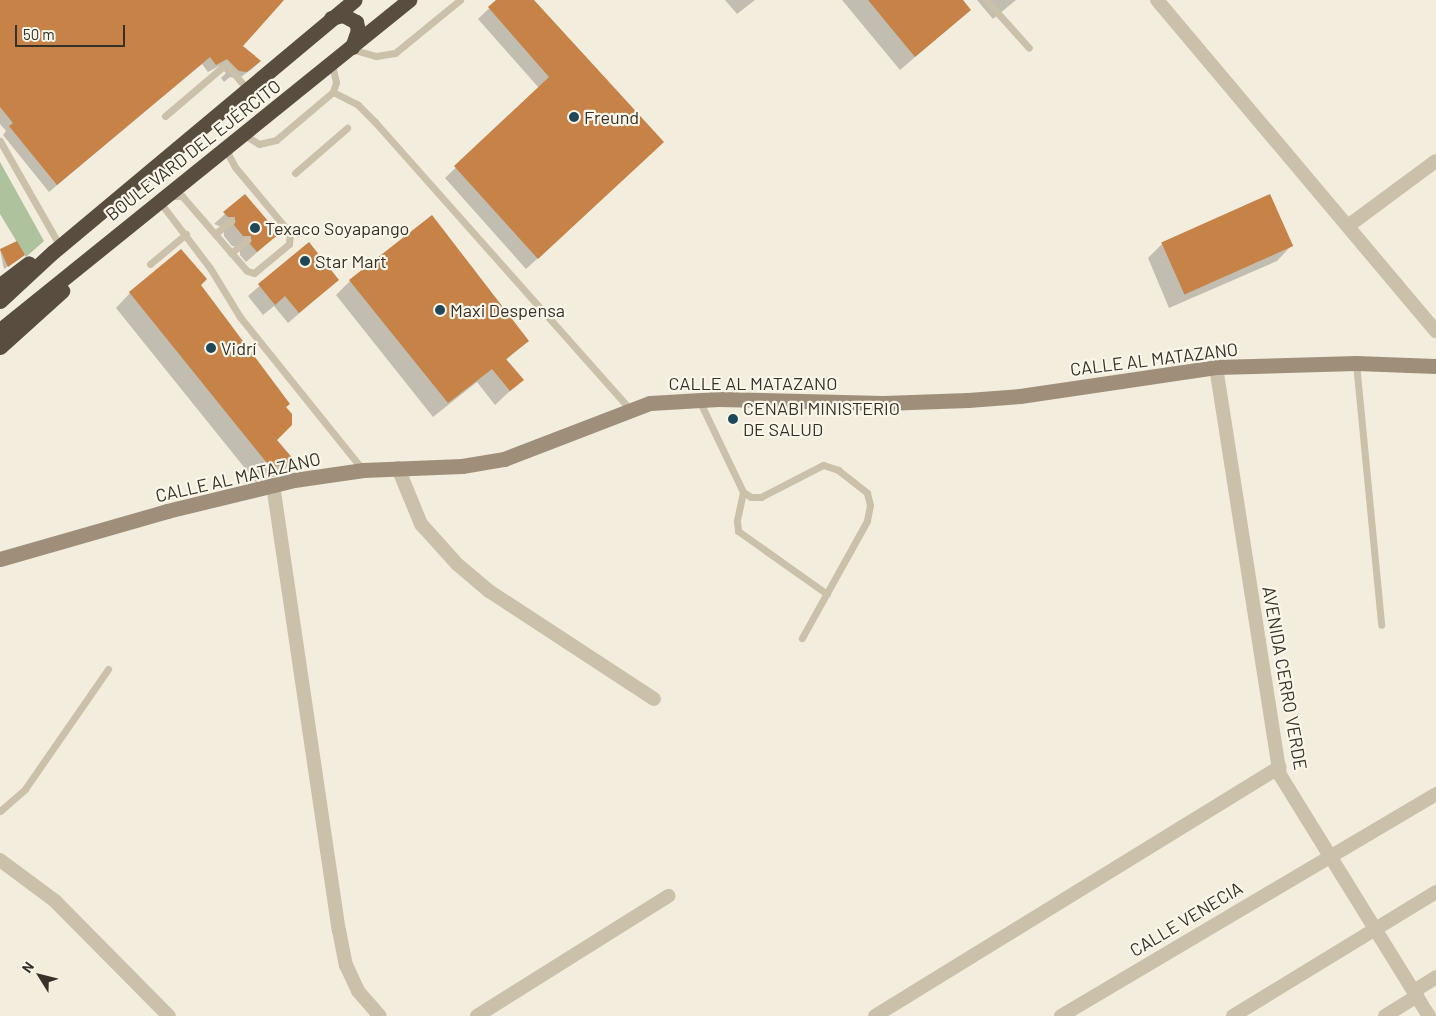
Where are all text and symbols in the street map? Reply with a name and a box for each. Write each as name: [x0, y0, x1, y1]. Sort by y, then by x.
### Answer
scale bar: [18, 15, 128, 47]
text: 50 m: [23, 25, 55, 43]
street label: BOULEVARD DEL EJÉRCITO: [101, 75, 285, 225]
place label: Freund: [584, 106, 639, 128]
marker: Freund: [568, 111, 580, 123]
place label: Texaco Soyapango: [265, 217, 409, 239]
marker: Texaco Soyapango: [249, 222, 261, 234]
place label: Star Mart: [315, 250, 387, 272]
marker: Star Mart: [299, 255, 311, 267]
place label: Maxi Despensa: [450, 299, 565, 321]
marker: Maxi Despensa: [434, 304, 446, 316]
place label: Vidrí: [221, 337, 256, 359]
street label: CALLE AL MATAZANO: [1069, 338, 1239, 380]
marker: Vidrí: [205, 342, 217, 354]
street label: CALLE AL MATAZANO: [669, 372, 837, 394]
place label: CENABI MINISTERIO DE SALUD: [743, 398, 900, 440]
marker: CENABI MINISTERIO DE SALUD: [727, 413, 739, 425]
street label: CALLE AL MATAZANO: [153, 447, 323, 507]
street label: AVENIDA CERRO VERDE: [1258, 584, 1312, 772]
street label: CALLE VENECIA: [1126, 877, 1246, 961]
north arrow: [15, 951, 65, 1001]
text: N: [18, 958, 37, 976]

